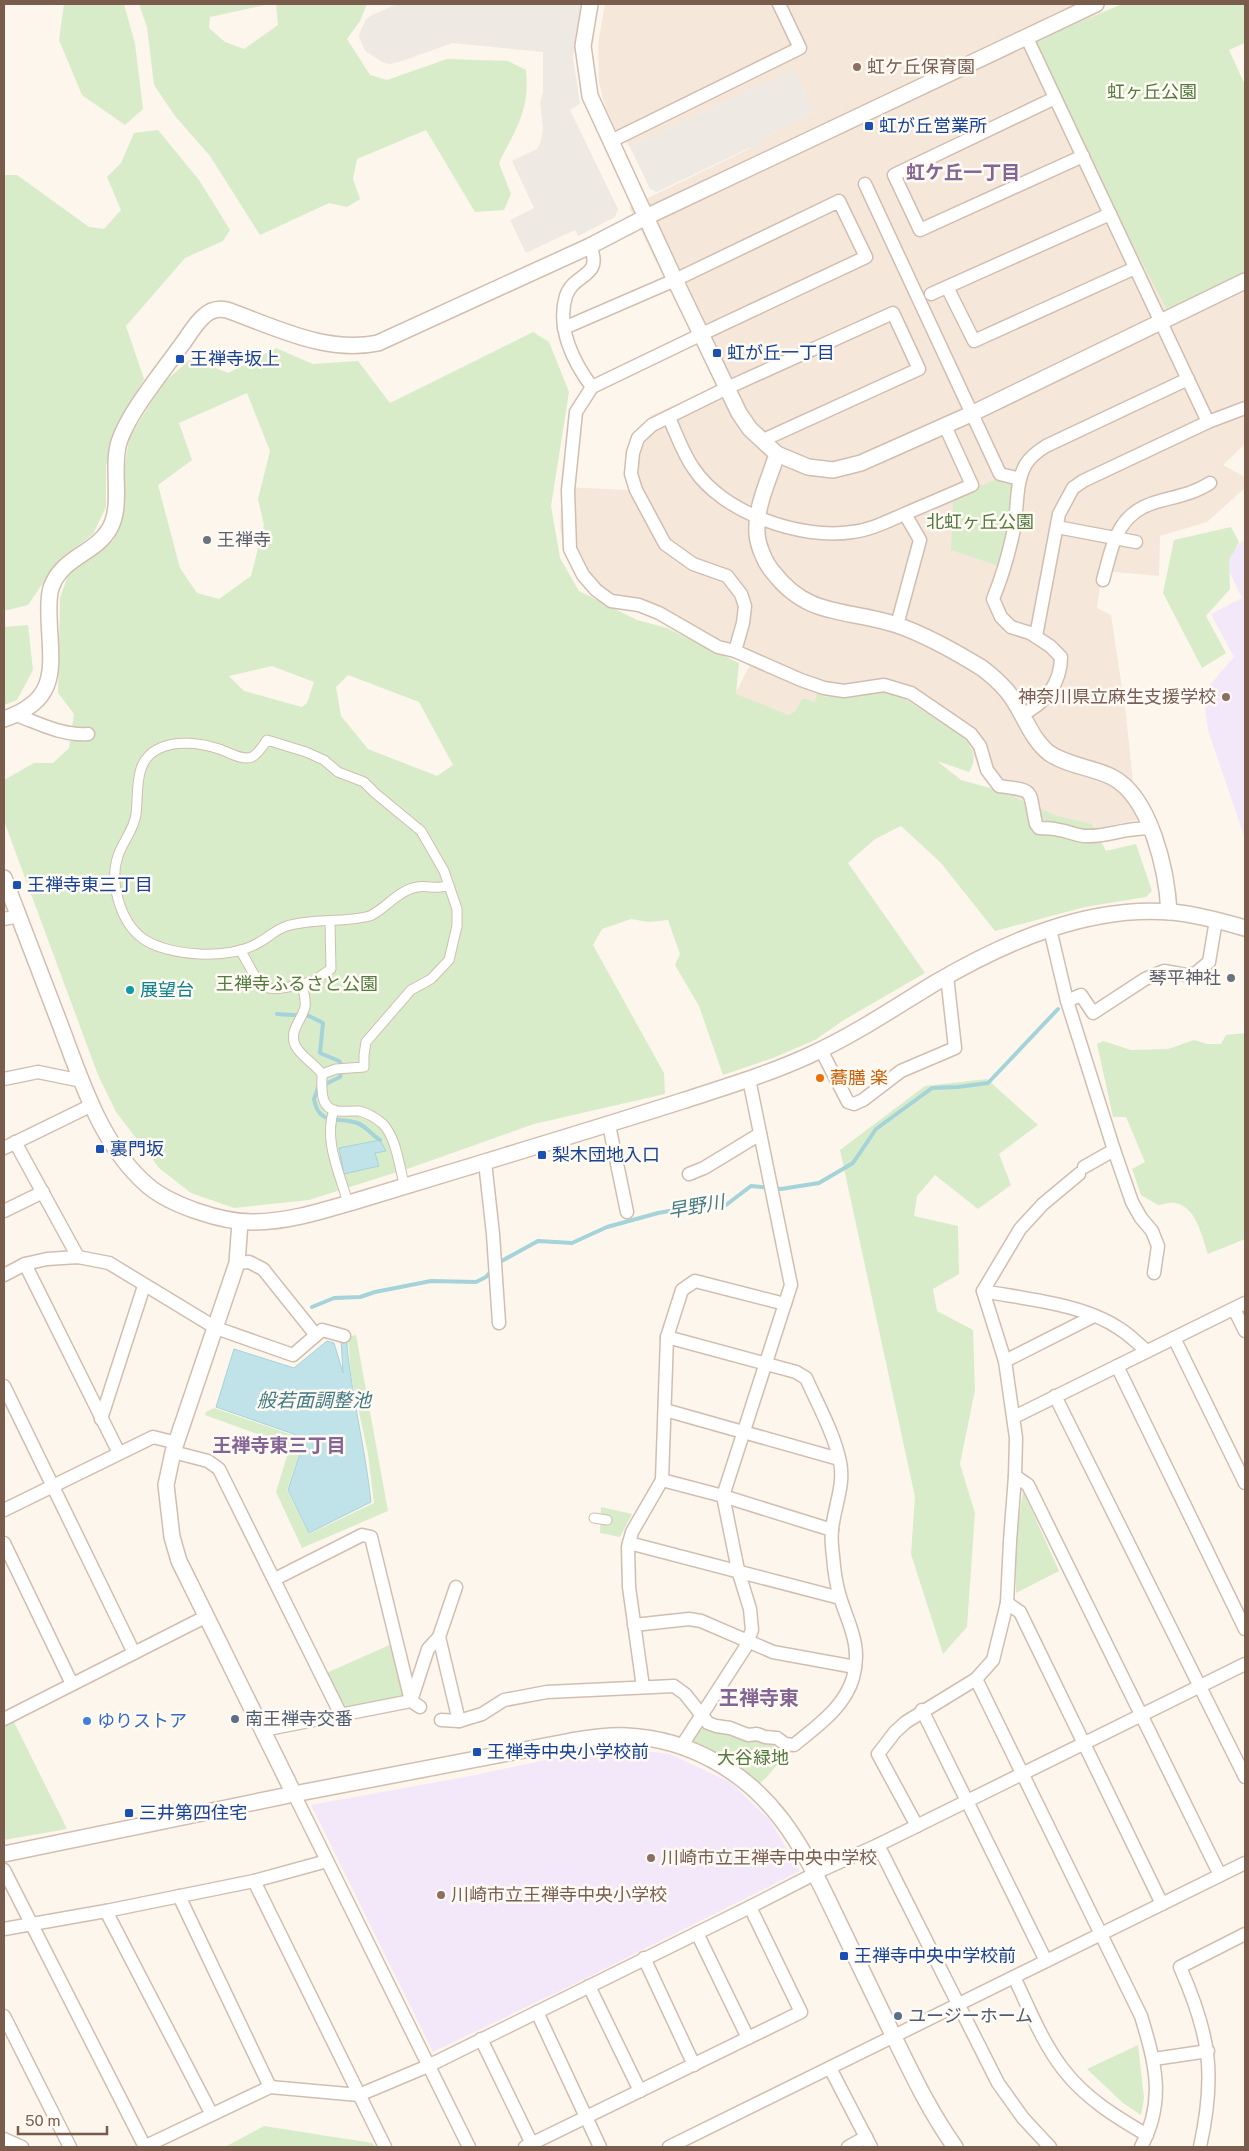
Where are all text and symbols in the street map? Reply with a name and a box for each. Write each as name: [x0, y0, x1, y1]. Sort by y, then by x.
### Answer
place label: 虹ケ丘保育園: [867, 56, 975, 77]
marker: 虹ケ丘保育園: [851, 61, 863, 73]
park label: 虹ヶ丘公園: [1107, 81, 1197, 102]
place label: 虹が丘営業所: [879, 115, 987, 136]
marker: 虹が丘営業所: [863, 120, 875, 132]
district label: 虹ケ丘一丁目: [906, 161, 1020, 183]
place label: 虹が丘一丁目: [727, 342, 835, 363]
marker: 虹が丘一丁目: [711, 347, 723, 359]
place label: 王禅寺坂上: [190, 348, 280, 369]
marker: 王禅寺坂上: [174, 353, 186, 365]
park label: 北虹ヶ丘公園: [926, 511, 1034, 532]
place label: 王禅寺: [217, 529, 271, 550]
marker: 王禅寺: [201, 534, 213, 546]
place label: 神奈川県立麻生支援学校: [1018, 686, 1216, 707]
marker: 神奈川県立麻生支援学校: [1220, 691, 1232, 703]
place label: 王禅寺東三丁目: [27, 874, 153, 895]
marker: 王禅寺東三丁目: [11, 879, 23, 891]
place label: 琴平神社: [1149, 967, 1221, 988]
marker: 琴平神社: [1225, 972, 1237, 984]
park label: 王禅寺ふるさと公園: [216, 973, 378, 994]
place label: 展望台: [140, 979, 194, 1000]
marker: 展望台: [124, 984, 136, 996]
place label: 蕎膳 楽: [830, 1067, 888, 1088]
marker: 蕎膳 楽: [814, 1072, 826, 1084]
place label: 裏門坂: [110, 1138, 164, 1159]
marker: 裏門坂: [94, 1143, 106, 1155]
place label: 梨木団地入口: [552, 1144, 660, 1165]
marker: 梨木団地入口: [536, 1149, 548, 1161]
water label: 早野川: [666, 1190, 728, 1222]
water label: 般若面調整池: [257, 1389, 373, 1411]
district label: 王禅寺東三丁目: [212, 1434, 346, 1456]
district label: 王禅寺東: [719, 1686, 799, 1710]
place label: 南王禅寺交番: [245, 1708, 353, 1729]
place label: ゆりストア: [97, 1710, 187, 1731]
marker: 南王禅寺交番: [229, 1713, 241, 1725]
marker: ゆりストア: [81, 1715, 93, 1727]
place label: 王禅寺中央小学校前: [487, 1741, 649, 1762]
marker: 王禅寺中央小学校前: [471, 1746, 483, 1758]
park label: 大谷緑地: [717, 1747, 789, 1768]
place label: 三井第四住宅: [139, 1802, 247, 1823]
marker: 三井第四住宅: [123, 1807, 135, 1819]
place label: 川崎市立王禅寺中央中学校: [661, 1847, 877, 1868]
marker: 川崎市立王禅寺中央中学校: [645, 1852, 657, 1864]
place label: 川崎市立王禅寺中央小学校: [451, 1884, 667, 1905]
marker: 川崎市立王禅寺中央小学校: [435, 1889, 447, 1901]
place label: 王禅寺中央中学校前: [854, 1945, 1016, 1966]
marker: 王禅寺中央中学校前: [838, 1950, 850, 1962]
place label: ユージーホーム: [908, 2005, 1033, 2026]
marker: ユージーホーム: [892, 2010, 904, 2022]
scale bar: [18, 2104, 106, 2136]
text: 50 m: [25, 2112, 60, 2129]

